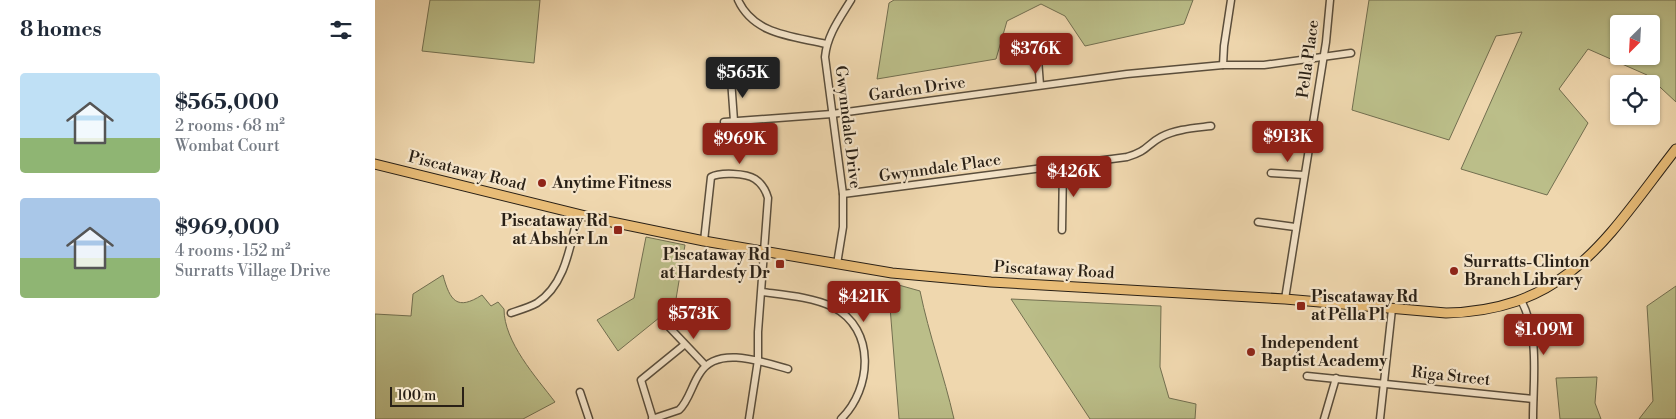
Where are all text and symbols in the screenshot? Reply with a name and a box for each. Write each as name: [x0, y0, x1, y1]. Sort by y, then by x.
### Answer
north arrow: [1610, 15, 1660, 65]
map controls: [1610, 15, 1660, 125]
icon: filters: [327, 16, 355, 44]
text: 8 homes: [20, 17, 102, 43]
street label: Pella Place: [1293, 19, 1323, 99]
pin: $376K: [1001, 32, 1071, 75]
text: $376K: [1011, 39, 1061, 59]
pin: $565K: [708, 56, 778, 99]
text: $565K: [717, 63, 769, 83]
street label: Gwynndale Drive: [831, 64, 865, 190]
street label: Garden Drive: [867, 72, 967, 106]
button: locate: [1610, 75, 1660, 125]
text: $565,000: [175, 90, 279, 116]
icon: home: [60, 93, 120, 153]
text: 2 rooms · 68 m²: [175, 116, 285, 136]
pin: $913K: [1253, 120, 1323, 163]
pin: $969K: [705, 122, 775, 165]
text: $913K: [1263, 127, 1313, 147]
text: $969K: [714, 129, 766, 149]
text: Wombat Court: [175, 136, 280, 156]
street label: Piscataway Road: [406, 147, 528, 195]
street label: Gwynndale Place: [878, 150, 1002, 186]
pin: $426K: [1039, 156, 1109, 198]
text: $426K: [1047, 162, 1101, 182]
place label: Anytime Fitness: [551, 173, 672, 193]
marker: Anytime Fitness: [536, 177, 548, 189]
place label: Piscataway Rd at Absher Ln: [501, 211, 608, 249]
text: $969,000: [175, 215, 279, 241]
icon: home: [60, 218, 120, 278]
marker: Piscataway Rd at Absher Ln: [612, 224, 624, 236]
text: 4 rooms · 152 m²: [175, 241, 291, 261]
place label: Piscataway Rd at Hardesty Dr: [660, 245, 770, 283]
place label: Surratts-Clinton Branch Library: [1464, 252, 1590, 290]
street label: Piscataway Road: [993, 257, 1115, 283]
marker: Piscataway Rd at Hardesty Dr: [774, 258, 786, 270]
text: Surratts Village Drive: [175, 261, 331, 281]
marker: Surratts-Clinton Branch Library: [1448, 265, 1460, 277]
pin: $421K: [829, 280, 899, 323]
text: $421K: [838, 287, 890, 307]
place label: Piscataway Rd at Pella Pl: [1311, 287, 1418, 325]
pin: $573K: [659, 298, 729, 340]
marker: Piscataway Rd at Pella Pl: [1295, 300, 1307, 312]
text: $573K: [669, 304, 719, 324]
pin: $1.09M: [1503, 314, 1585, 356]
text: $1.09M: [1515, 320, 1573, 340]
place label: Independent Baptist Academy: [1261, 333, 1388, 371]
marker: Independent Baptist Academy: [1245, 346, 1257, 358]
street label: Riga Street: [1410, 362, 1492, 390]
scale bar: [390, 384, 464, 407]
text: 100 m: [397, 387, 436, 405]

